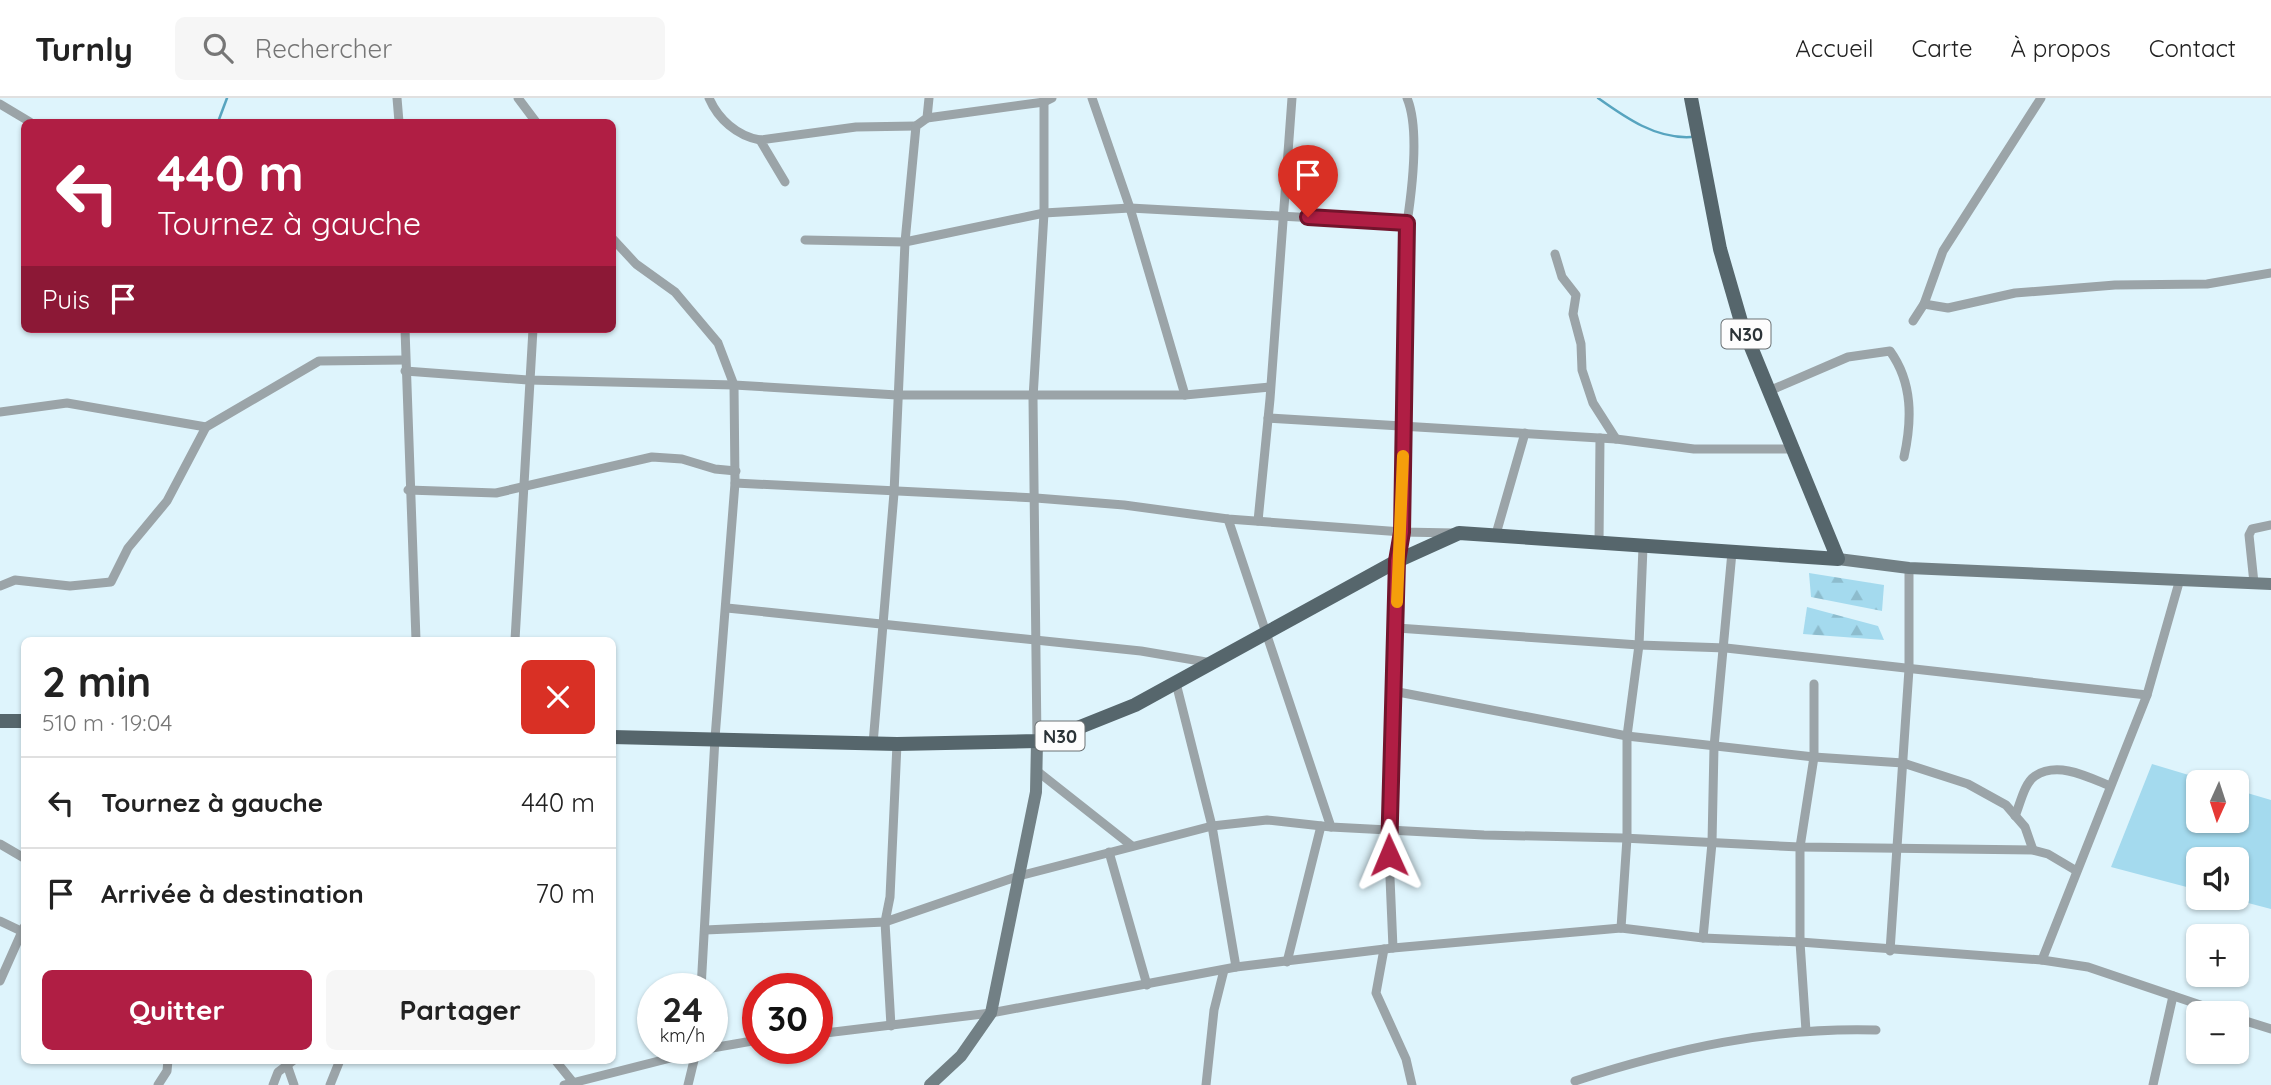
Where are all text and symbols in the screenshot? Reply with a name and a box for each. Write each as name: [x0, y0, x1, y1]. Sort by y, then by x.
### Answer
search box: [175, 17, 665, 80]
text: Turnly: [35, 28, 133, 69]
icon: search: [199, 29, 237, 67]
text: Rechercher: [255, 32, 392, 65]
text: Accueil: [1795, 33, 1874, 63]
text: Carte: [1912, 33, 1973, 63]
text: À propos: [2011, 33, 2111, 63]
text: Contact: [2149, 33, 2236, 63]
text: 440 m: [157, 142, 304, 203]
pin: [1278, 145, 1338, 217]
icon: left: [42, 147, 133, 238]
icon: arrive: [1289, 156, 1327, 194]
text: Tournez à gauche: [157, 203, 421, 243]
icon: arrive: [104, 280, 142, 318]
text: Puis: [42, 283, 90, 316]
road number: N30: [1722, 320, 1770, 348]
text: 2 min: [42, 655, 151, 708]
button: close: [521, 660, 595, 734]
text: 510 m · 19:04: [42, 708, 172, 737]
road number: N30: [1036, 722, 1084, 750]
north arrow: [2186, 770, 2249, 833]
map controls: [2186, 770, 2249, 1064]
icon: left: [42, 784, 80, 822]
text: Tournez à gauche: [101, 786, 323, 819]
text: 440 m: [521, 786, 595, 819]
position arrow: [1352, 818, 1426, 892]
button: sound: [2186, 847, 2249, 910]
icon: arrive: [42, 875, 80, 913]
text: Arrivée à destination: [101, 877, 364, 910]
text: 70 m: [535, 877, 595, 910]
button: +: [2186, 924, 2249, 987]
button: Quitter: [42, 970, 312, 1050]
button: Partager: [326, 970, 595, 1050]
speed limit sign: 30: [742, 973, 833, 1064]
text: 24: [662, 987, 703, 1031]
button: −: [2186, 1001, 2249, 1064]
text: km/h: [660, 1024, 705, 1047]

